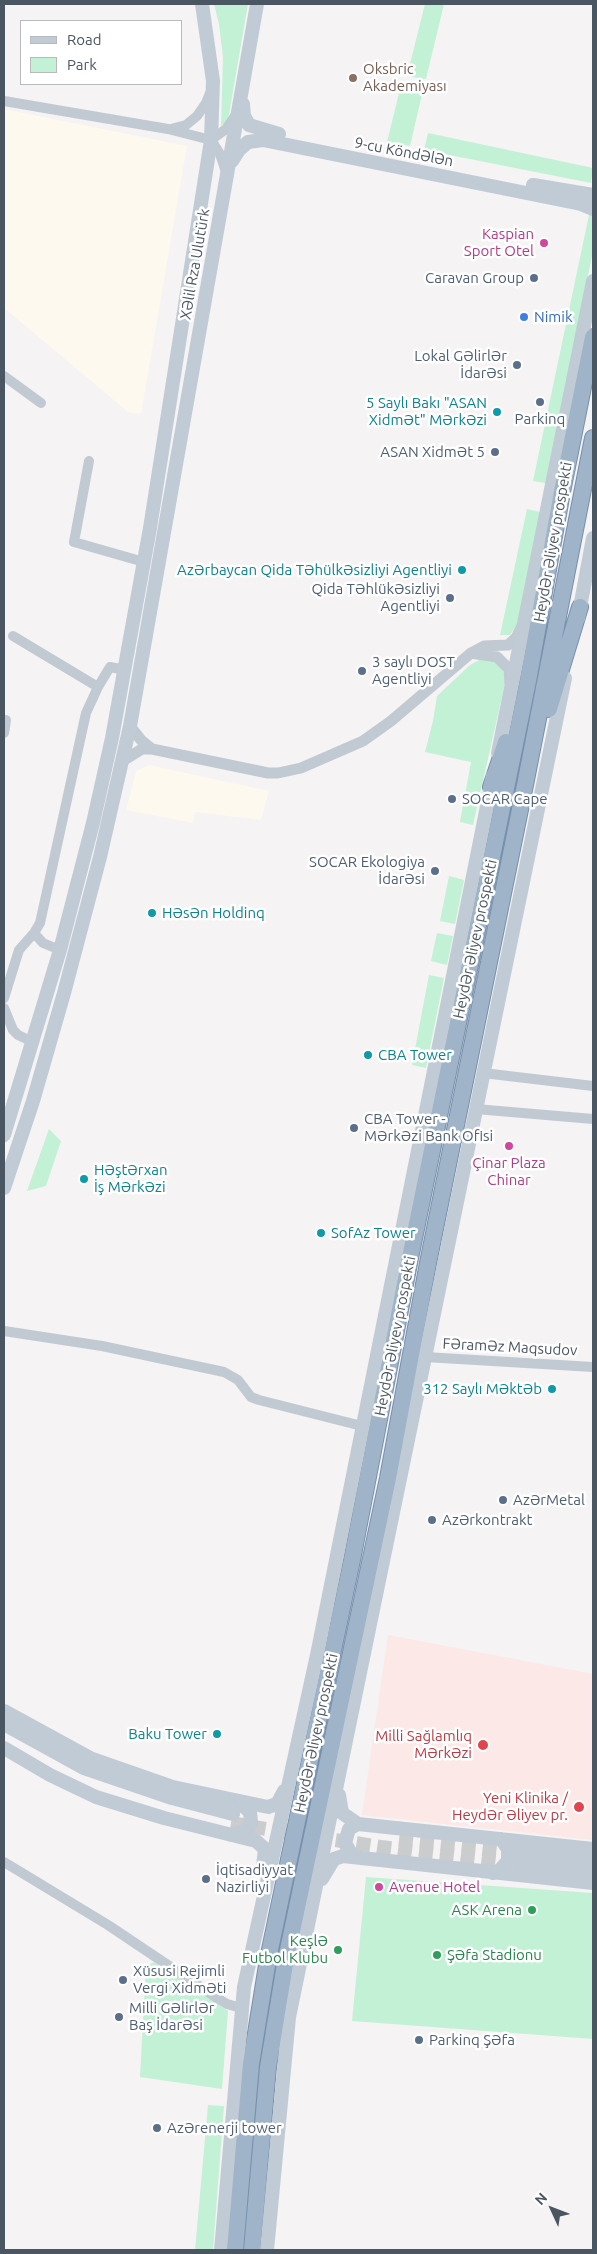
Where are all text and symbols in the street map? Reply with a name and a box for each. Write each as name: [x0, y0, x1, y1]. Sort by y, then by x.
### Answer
legend: [20, 20, 182, 85]
text: Road: [67, 31, 102, 48]
text: Park: [67, 56, 97, 73]
place label: Oksbric Akademiyası: [363, 60, 447, 95]
marker: Oksbric Akademiyası: [347, 72, 359, 84]
street label: 9-cu Köndələn: [353, 134, 455, 170]
street label: Xəlil Rza Ulutürk: [176, 207, 214, 321]
place label: Kaspian Sport Otel: [464, 225, 534, 260]
marker: Kaspian Sport Otel: [538, 237, 550, 249]
place label: Caravan Group: [425, 269, 524, 287]
marker: Caravan Group: [528, 272, 540, 284]
place label: Nimik: [534, 308, 573, 326]
marker: Nimik: [518, 311, 530, 323]
place label: Lokal Gəlirlər İdarəsi: [414, 347, 507, 382]
marker: Lokal Gəlirlər İdarəsi: [511, 359, 523, 371]
place label: 5 Saylı Bakı "ASAN Xidmət" Mərkəzi: [366, 394, 487, 429]
marker: Parkinq: [534, 396, 546, 408]
marker: 5 Saylı Bakı "ASAN Xidmət" Mərkəzi: [491, 406, 503, 418]
place label: Parkinq: [515, 410, 565, 428]
place label: ASAN Xidmət 5: [380, 443, 485, 461]
marker: ASAN Xidmət 5: [489, 446, 501, 458]
street label: Heydər Əliyev prospekti: [530, 460, 576, 624]
place label: Azərbaycan Qida Təhülkəsizliyi Agentliyi: [177, 561, 452, 579]
marker: Azərbaycan Qida Təhülkəsizliyi Agentliyi: [456, 564, 468, 576]
place label: Qida Təhlükəsizliyi Agentliyi: [311, 580, 440, 615]
marker: Qida Təhlükəsizliyi Agentliyi: [444, 592, 456, 604]
place label: 3 saylı DOST Agentliyi: [372, 653, 455, 688]
marker: 3 saylı DOST Agentliyi: [356, 665, 368, 677]
place label: SOCAR Cape: [462, 790, 548, 808]
marker: SOCAR Cape: [446, 793, 458, 805]
place label: SOCAR Ekologiya İdarəsi: [309, 853, 425, 888]
street label: Heydər Əliyev prospekti: [449, 858, 501, 1020]
marker: SOCAR Ekologiya İdarəsi: [429, 865, 441, 877]
place label: Həsən Holdinq: [162, 904, 265, 922]
marker: Həsən Holdinq: [146, 907, 158, 919]
place label: CBA Tower: [378, 1046, 452, 1064]
marker: CBA Tower: [362, 1049, 374, 1061]
place label: CBA Tower - Mərkəzi Bank Ofisi: [364, 1110, 493, 1145]
marker: CBA Tower - Mərkəzi Bank Ofisi: [348, 1122, 360, 1134]
marker: Çinar Plaza Chinar: [503, 1140, 515, 1152]
place label: Çinar Plaza Chinar: [472, 1154, 546, 1189]
place label: Həştərxan İş Mərkəzi: [94, 1161, 168, 1196]
marker: Həştərxan İş Mərkəzi: [78, 1173, 90, 1185]
place label: SofAz Tower: [331, 1224, 416, 1242]
marker: SofAz Tower: [315, 1227, 327, 1239]
street label: Heydər Əliyev prospekti: [371, 1255, 419, 1417]
street label: Fəraməz Maqsudov: [442, 1334, 578, 1360]
place label: 312 Saylı Məktəb: [423, 1380, 542, 1398]
marker: 312 Saylı Məktəb: [546, 1383, 558, 1395]
place label: AzərMetal: [513, 1491, 585, 1509]
marker: AzərMetal: [497, 1494, 509, 1506]
place label: Azərkontrakt: [442, 1511, 532, 1529]
marker: Azərkontrakt: [426, 1514, 438, 1526]
street label: Heydər Əliyev prospekti: [290, 1652, 342, 1814]
place label: Baku Tower: [128, 1725, 207, 1743]
place label: Milli Sağlamlıq Mərkəzi: [375, 1727, 472, 1762]
marker: Baku Tower: [211, 1728, 223, 1740]
marker: Milli Sağlamlıq Mərkəzi: [476, 1738, 490, 1752]
place label: Yeni Klinika / Heydər Əliyev pr.: [452, 1789, 568, 1824]
marker: Yeni Klinika / Heydər Əliyev pr.: [572, 1800, 586, 1814]
place label: İqtisadiyyat Nazirliyi: [216, 1861, 293, 1896]
marker: İqtisadiyyat Nazirliyi: [200, 1873, 212, 1885]
place label: Avenue Hotel: [389, 1878, 480, 1896]
marker: Avenue Hotel: [373, 1881, 385, 1893]
place label: ASK Arena: [452, 1901, 522, 1919]
marker: ASK Arena: [526, 1904, 538, 1916]
place label: Keşlə Futbol Klubu: [242, 1932, 328, 1967]
marker: Keşlə Futbol Klubu: [332, 1944, 344, 1956]
place label: Şəfa Stadionu: [447, 1946, 542, 1964]
marker: Şəfa Stadionu: [431, 1949, 443, 1961]
place label: Xüsusi Rejimli Vergi Xidməti: [133, 1962, 226, 1997]
marker: Xüsusi Rejimli Vergi Xidməti: [117, 1974, 129, 1986]
place label: Milli Gəlirlər Baş İdarəsi: [129, 1999, 214, 2034]
marker: Milli Gəlirlər Baş İdarəsi: [113, 2011, 125, 2023]
place label: Parkinq Şəfa: [429, 2031, 515, 2049]
marker: Parkinq Şəfa: [413, 2034, 425, 2046]
place label: Azərenerji tower: [167, 2119, 282, 2137]
marker: Azərenerji tower: [151, 2122, 163, 2134]
north arrow: [527, 2184, 577, 2234]
text: N: [532, 2189, 550, 2208]

